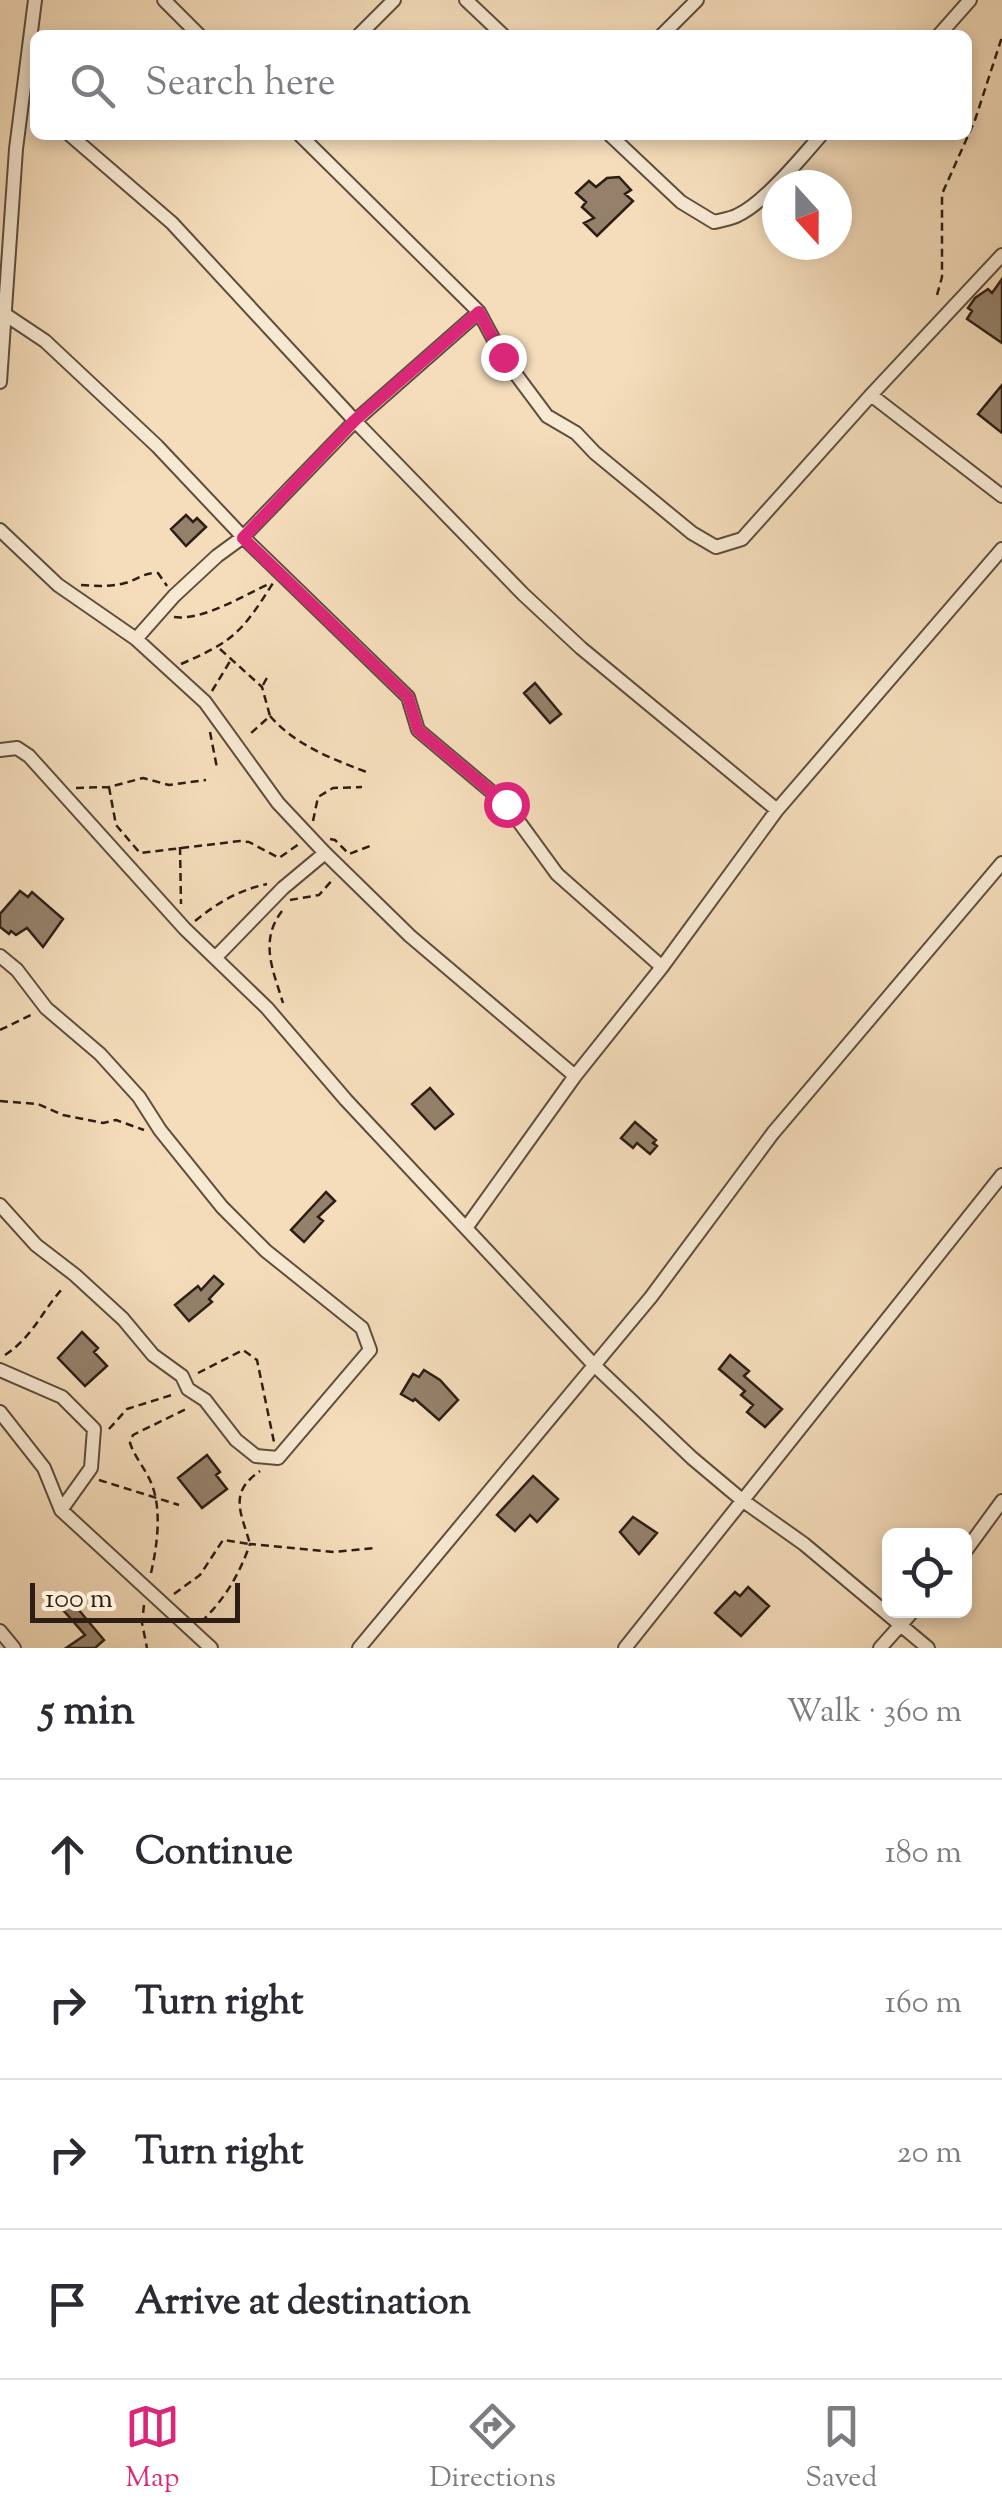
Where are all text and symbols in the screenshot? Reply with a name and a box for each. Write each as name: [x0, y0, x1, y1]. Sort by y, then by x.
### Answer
search box: [30, 30, 972, 140]
icon: search: [65, 58, 120, 113]
text: Search here: [145, 58, 336, 112]
north arrow: [762, 170, 852, 260]
route end: [481, 335, 527, 381]
route start: [484, 782, 530, 828]
map controls: [882, 1528, 972, 1618]
button: locate: [882, 1528, 972, 1618]
scale bar: [30, 1578, 240, 1622]
text: 100 m: [45, 1580, 113, 1620]
text: 5 min: [40, 1683, 135, 1743]
text: Walk · 360 m: [786, 1690, 962, 1736]
icon: ahead: [40, 1827, 95, 1882]
text: Continue: [135, 1827, 293, 1881]
text: 180 m: [885, 1831, 962, 1877]
icon: right: [40, 1977, 95, 2032]
text: Turn right: [135, 1977, 303, 2031]
text: 160 m: [885, 1981, 962, 2027]
icon: right: [40, 2127, 95, 2182]
text: Turn right: [135, 2127, 303, 2181]
text: 20 m: [897, 2131, 962, 2177]
icon: arrive: [40, 2277, 95, 2332]
text: Arrive at destination: [135, 2277, 471, 2331]
tab: Map: [125, 2399, 180, 2499]
tab: Directions: [429, 2399, 556, 2499]
tab: Saved: [805, 2399, 877, 2499]

